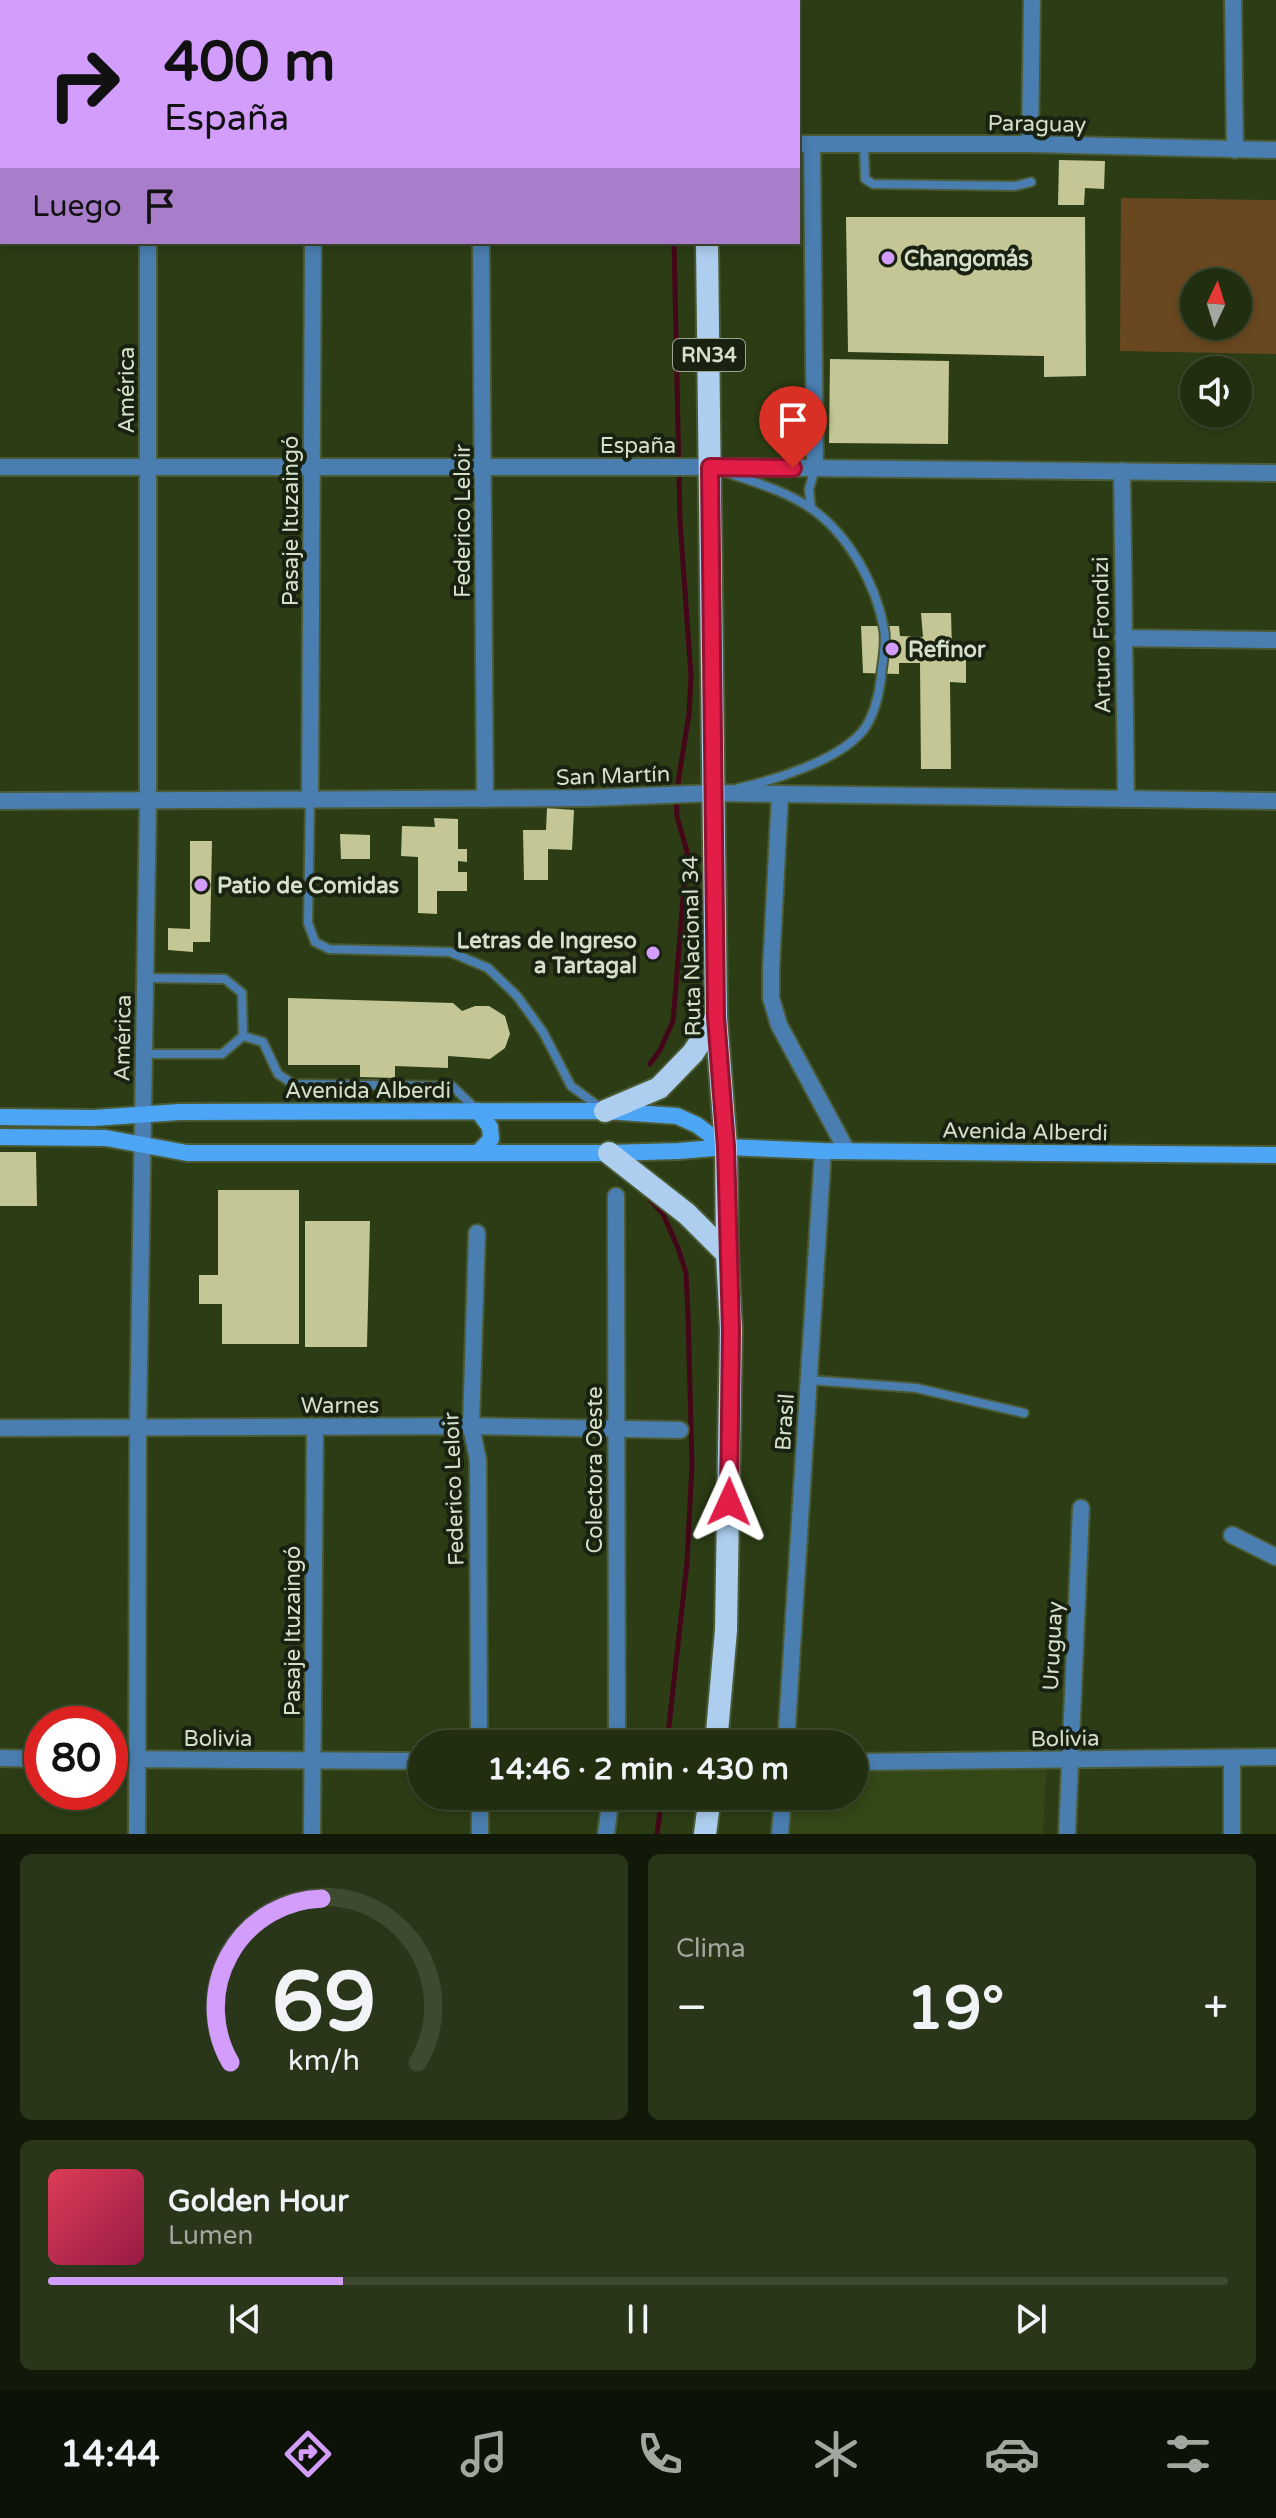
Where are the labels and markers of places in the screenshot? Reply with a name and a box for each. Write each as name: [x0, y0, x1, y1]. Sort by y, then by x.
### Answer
place label: Changomás: [904, 246, 1029, 272]
marker: Changomás: [879, 249, 897, 267]
pin: [759, 386, 827, 468]
place label: Refinor: [908, 637, 986, 663]
marker: Refinor: [883, 640, 901, 658]
place label: Patio de Comidas: [217, 873, 400, 899]
marker: Patio de Comidas: [192, 876, 210, 894]
place label: Letras de Ingreso a Tartagal: [457, 928, 637, 979]
marker: Letras de Ingreso a Tartagal: [644, 944, 662, 962]

